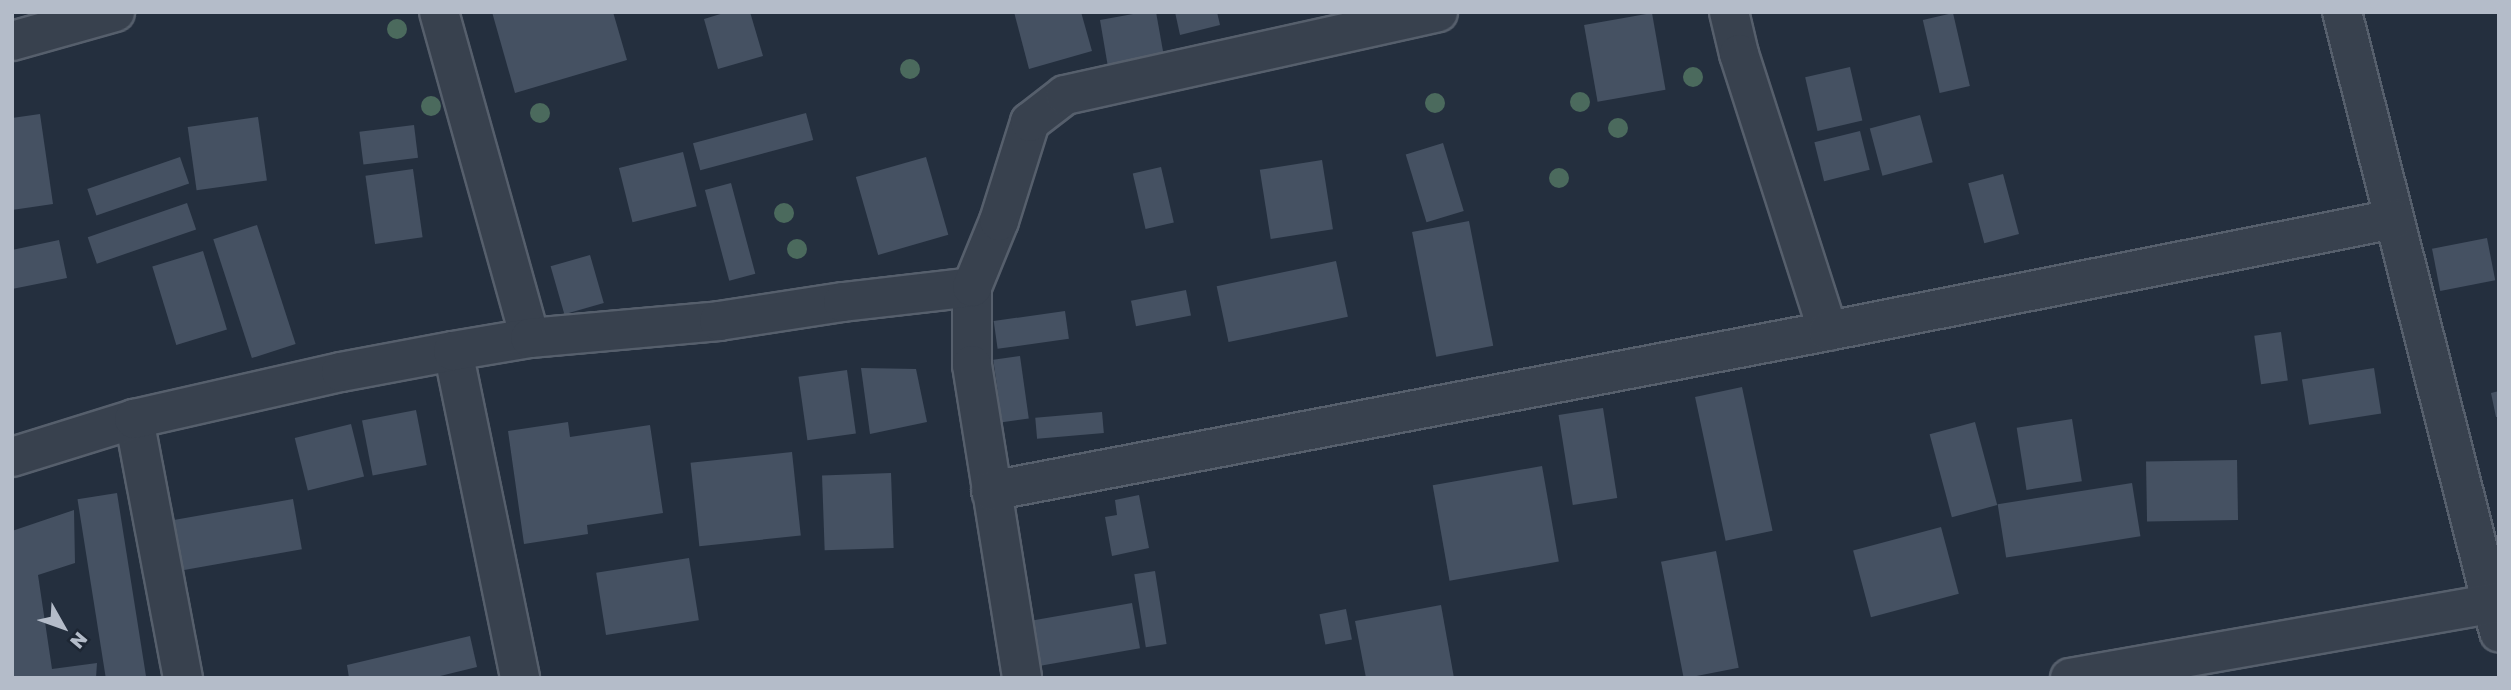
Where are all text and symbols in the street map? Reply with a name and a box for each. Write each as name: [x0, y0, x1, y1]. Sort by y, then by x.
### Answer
north arrow: [28, 592, 98, 662]
text: N: [66, 628, 93, 654]

